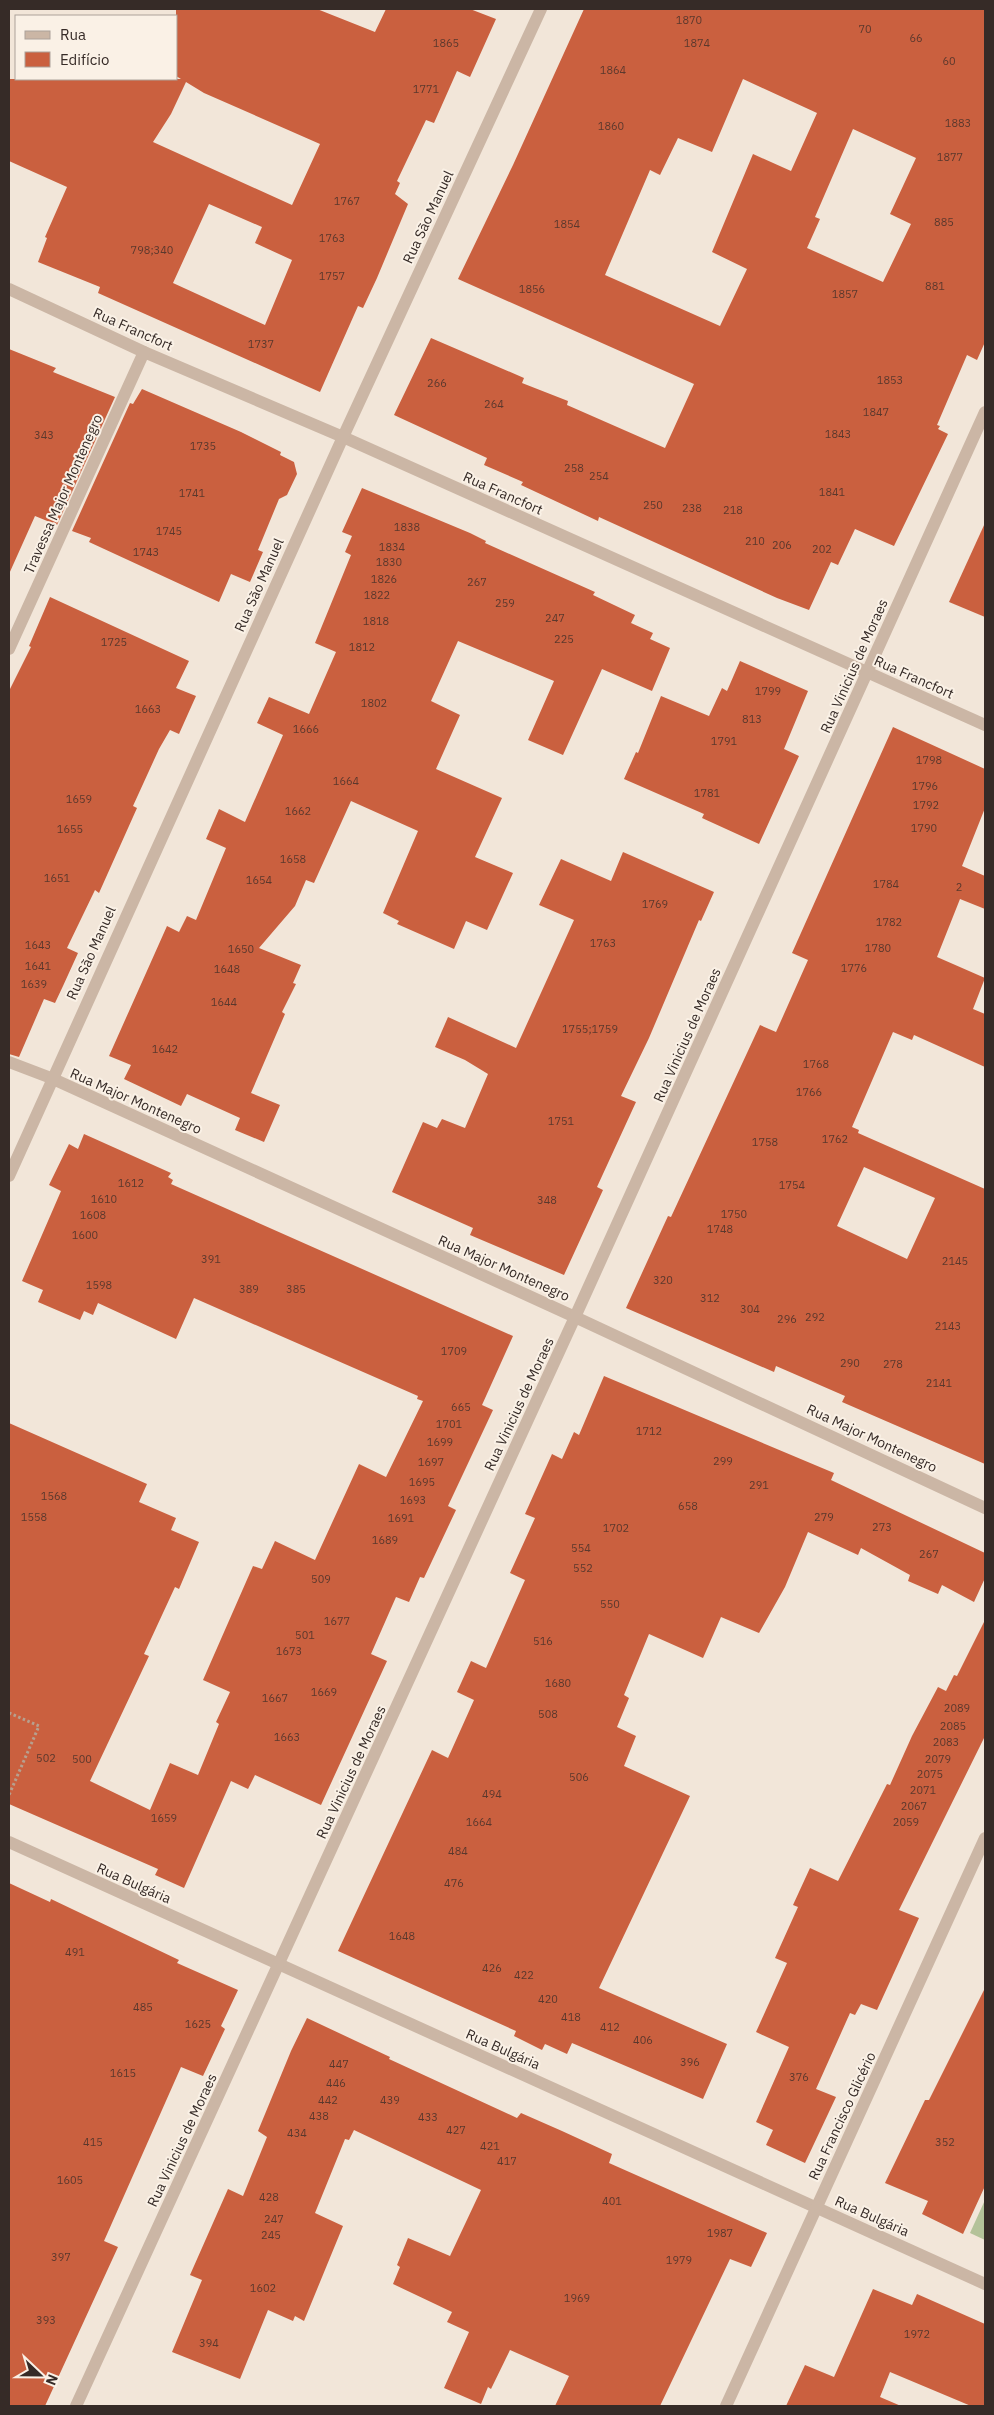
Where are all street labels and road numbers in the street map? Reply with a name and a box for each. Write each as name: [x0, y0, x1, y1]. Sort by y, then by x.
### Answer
street label: Rua São Manuel: [399, 167, 458, 266]
street label: Rua Francfort: [90, 303, 176, 355]
street label: Travessa Major Montenegro: [20, 411, 106, 577]
street label: Rua Francfort: [460, 467, 546, 519]
street label: Rua São Manuel: [230, 535, 288, 635]
street label: Rua Vinicius de Moraes: [816, 596, 892, 736]
street label: Rua Francfort: [871, 651, 957, 703]
street label: Rua São Manuel: [62, 903, 120, 1003]
street label: Rua Vinicius de Moraes: [649, 965, 725, 1105]
street label: Rua Major Montenegro: [67, 1064, 205, 1138]
street label: Rua Major Montenegro: [435, 1231, 573, 1305]
street label: Rua Vinicius de Moraes: [480, 1334, 558, 1474]
street label: Rua Major Montenegro: [804, 1400, 940, 1476]
street label: Rua Vinicius de Moraes: [312, 1702, 390, 1842]
street label: Rua Bulgária: [94, 1859, 174, 1908]
street label: Rua Bulgária: [463, 2025, 543, 2074]
street label: Rua Francisco Glicério: [804, 2049, 880, 2183]
street label: Rua Vinicius de Moraes: [143, 2070, 221, 2210]
street label: Rua Bulgária: [832, 2192, 912, 2241]

